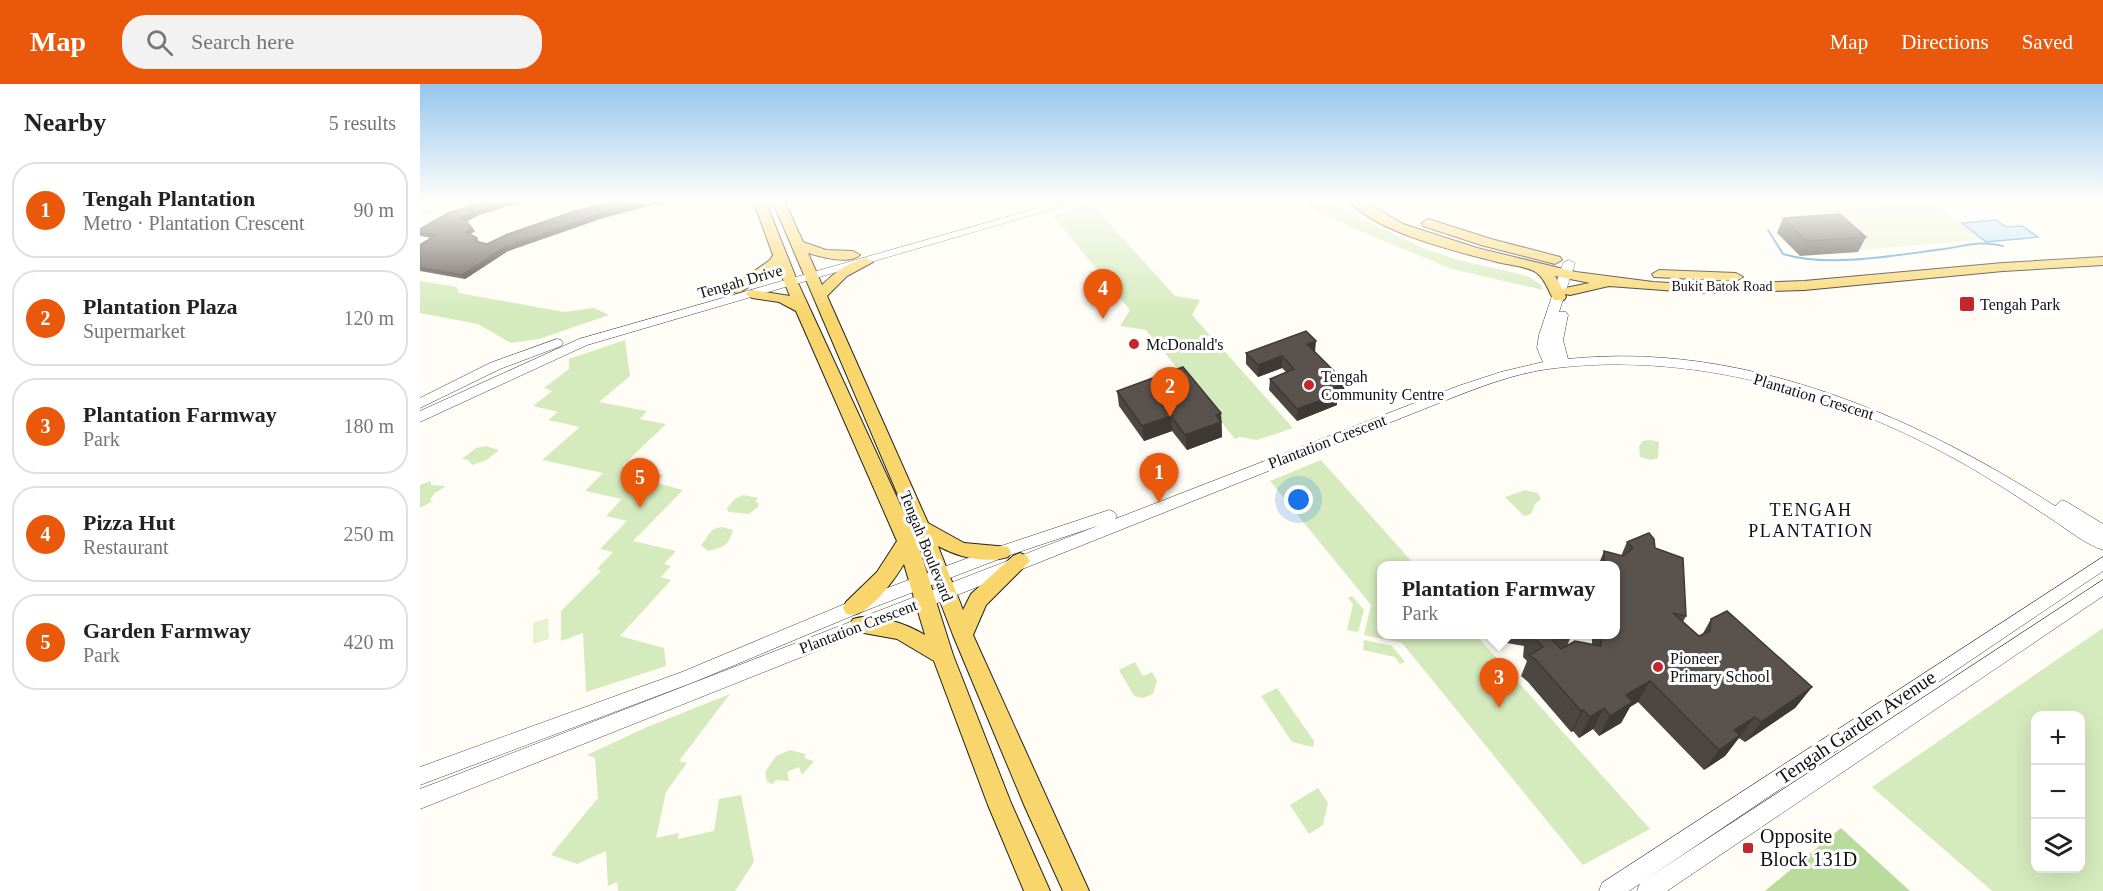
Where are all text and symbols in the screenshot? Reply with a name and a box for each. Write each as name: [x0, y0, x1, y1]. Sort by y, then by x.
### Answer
search box: [122, 15, 542, 69]
text: Map: [30, 26, 86, 57]
icon: search: [143, 26, 176, 59]
text: Search here: [191, 29, 294, 54]
text: Map: [1830, 30, 1868, 54]
text: Directions: [1901, 30, 1989, 54]
text: Saved: [2022, 30, 2073, 54]
text: Nearby: [24, 108, 106, 137]
text: 5 results: [329, 112, 396, 134]
text: Tengah Plantation: [83, 186, 255, 211]
text: 1: [41, 199, 51, 221]
text: 90 m: [353, 199, 394, 221]
text: Metro · Plantation Crescent: [83, 212, 305, 234]
street label: Tengah Drive: [696, 261, 785, 303]
pin: 4: [1084, 270, 1122, 319]
street label: Bukit Batok Road: [1671, 279, 1773, 294]
text: Plantation Plaza: [83, 294, 238, 319]
marker: Tengah Park: [1958, 295, 1976, 313]
place label: Tengah Park: [1980, 296, 2060, 314]
text: 2: [41, 307, 51, 329]
text: 120 m: [343, 307, 394, 329]
text: Supermarket: [83, 320, 185, 342]
place label: McDonald's: [1146, 336, 1224, 353]
marker: McDonald's: [1127, 337, 1141, 351]
pin: 2: [1150, 368, 1190, 417]
place label: Tengah Community Centre: [1321, 368, 1444, 404]
street label: Plantation Crescent: [1752, 370, 1877, 423]
marker: Tengah Community Centre: [1302, 378, 1316, 392]
text: Plantation Farmway: [83, 402, 277, 427]
street label: Plantation Crescent: [1266, 411, 1389, 472]
text: 3: [41, 415, 51, 437]
text: 180 m: [343, 415, 394, 437]
text: Park: [83, 428, 120, 450]
pin: 1: [1140, 454, 1178, 503]
pin: 5: [620, 458, 660, 508]
your location: [1284, 485, 1313, 514]
street label: Tengah Boulevard: [896, 489, 956, 604]
district label: TENGAH PLANTATION: [1748, 500, 1874, 541]
text: Pizza Hut: [83, 510, 175, 535]
text: 4: [41, 523, 51, 545]
text: 250 m: [343, 523, 394, 545]
text: Restaurant: [83, 536, 169, 558]
popup: [1377, 561, 1620, 639]
text: Plantation Farmway: [1402, 576, 1595, 601]
street label: Plantation Crescent: [797, 596, 920, 657]
text: Park: [1402, 602, 1438, 624]
text: Garden Farmway: [83, 618, 251, 643]
text: 5: [41, 631, 51, 653]
text: 420 m: [343, 631, 394, 653]
text: Park: [83, 644, 120, 666]
place label: Pioneer Primary School: [1670, 650, 1771, 686]
pin: 3: [1480, 658, 1518, 708]
marker: Pioneer Primary School: [1651, 660, 1665, 674]
street label: Tengah Garden Avenue: [1772, 666, 1940, 789]
map controls: [2031, 711, 2085, 873]
button: +: [2031, 711, 2085, 765]
button: −: [2031, 765, 2085, 819]
button: layers: [2031, 819, 2085, 873]
place label: Opposite Block 131D: [1760, 825, 1857, 870]
marker: Opposite Block 131D: [1741, 841, 1755, 855]

